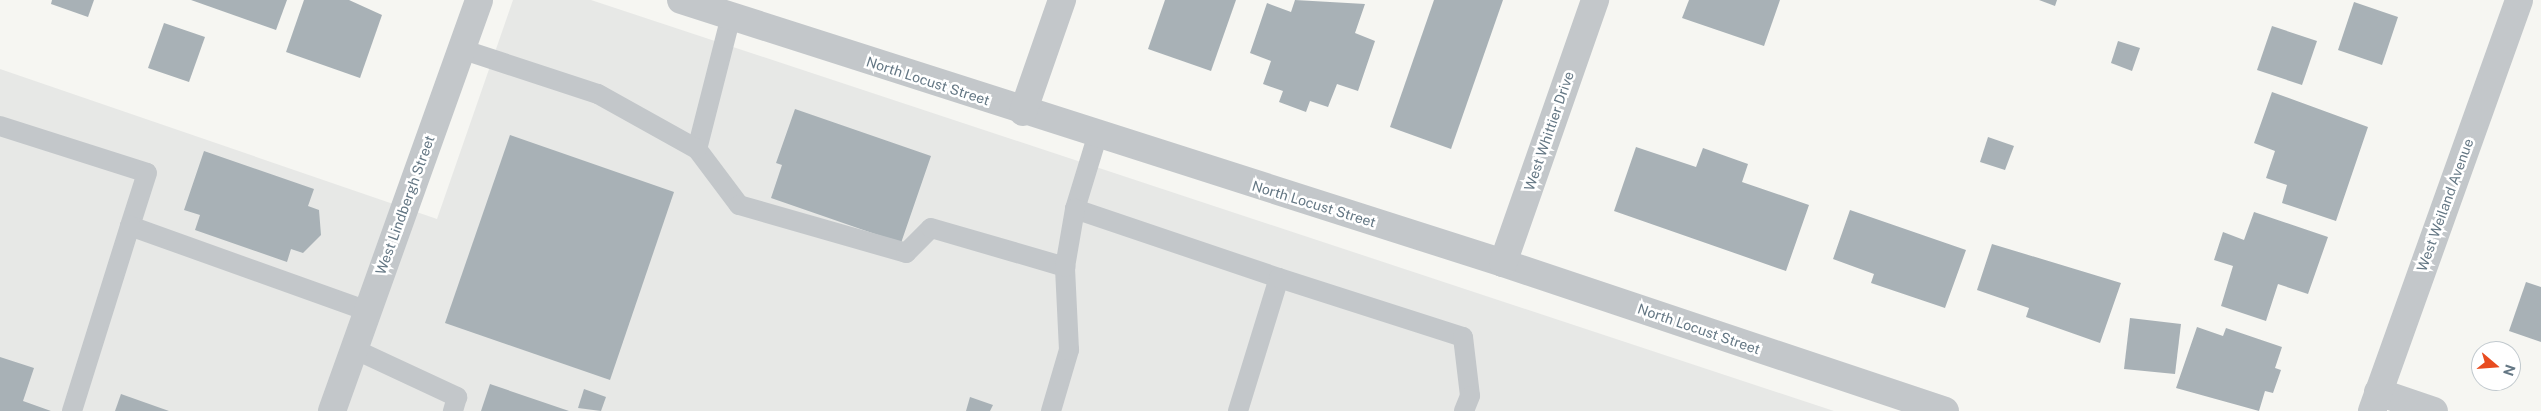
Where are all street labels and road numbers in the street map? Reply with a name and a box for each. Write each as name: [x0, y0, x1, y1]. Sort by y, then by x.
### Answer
street label: North Locust Street: [864, 53, 992, 109]
street label: West Whittier Drive: [1521, 69, 1577, 193]
street label: West Lindbergh Street: [372, 133, 438, 277]
street label: West Weiland Avenue: [2413, 136, 2477, 274]
street label: North Locust Street: [1250, 177, 1378, 231]
street label: North Locust Street: [1635, 300, 1763, 358]

